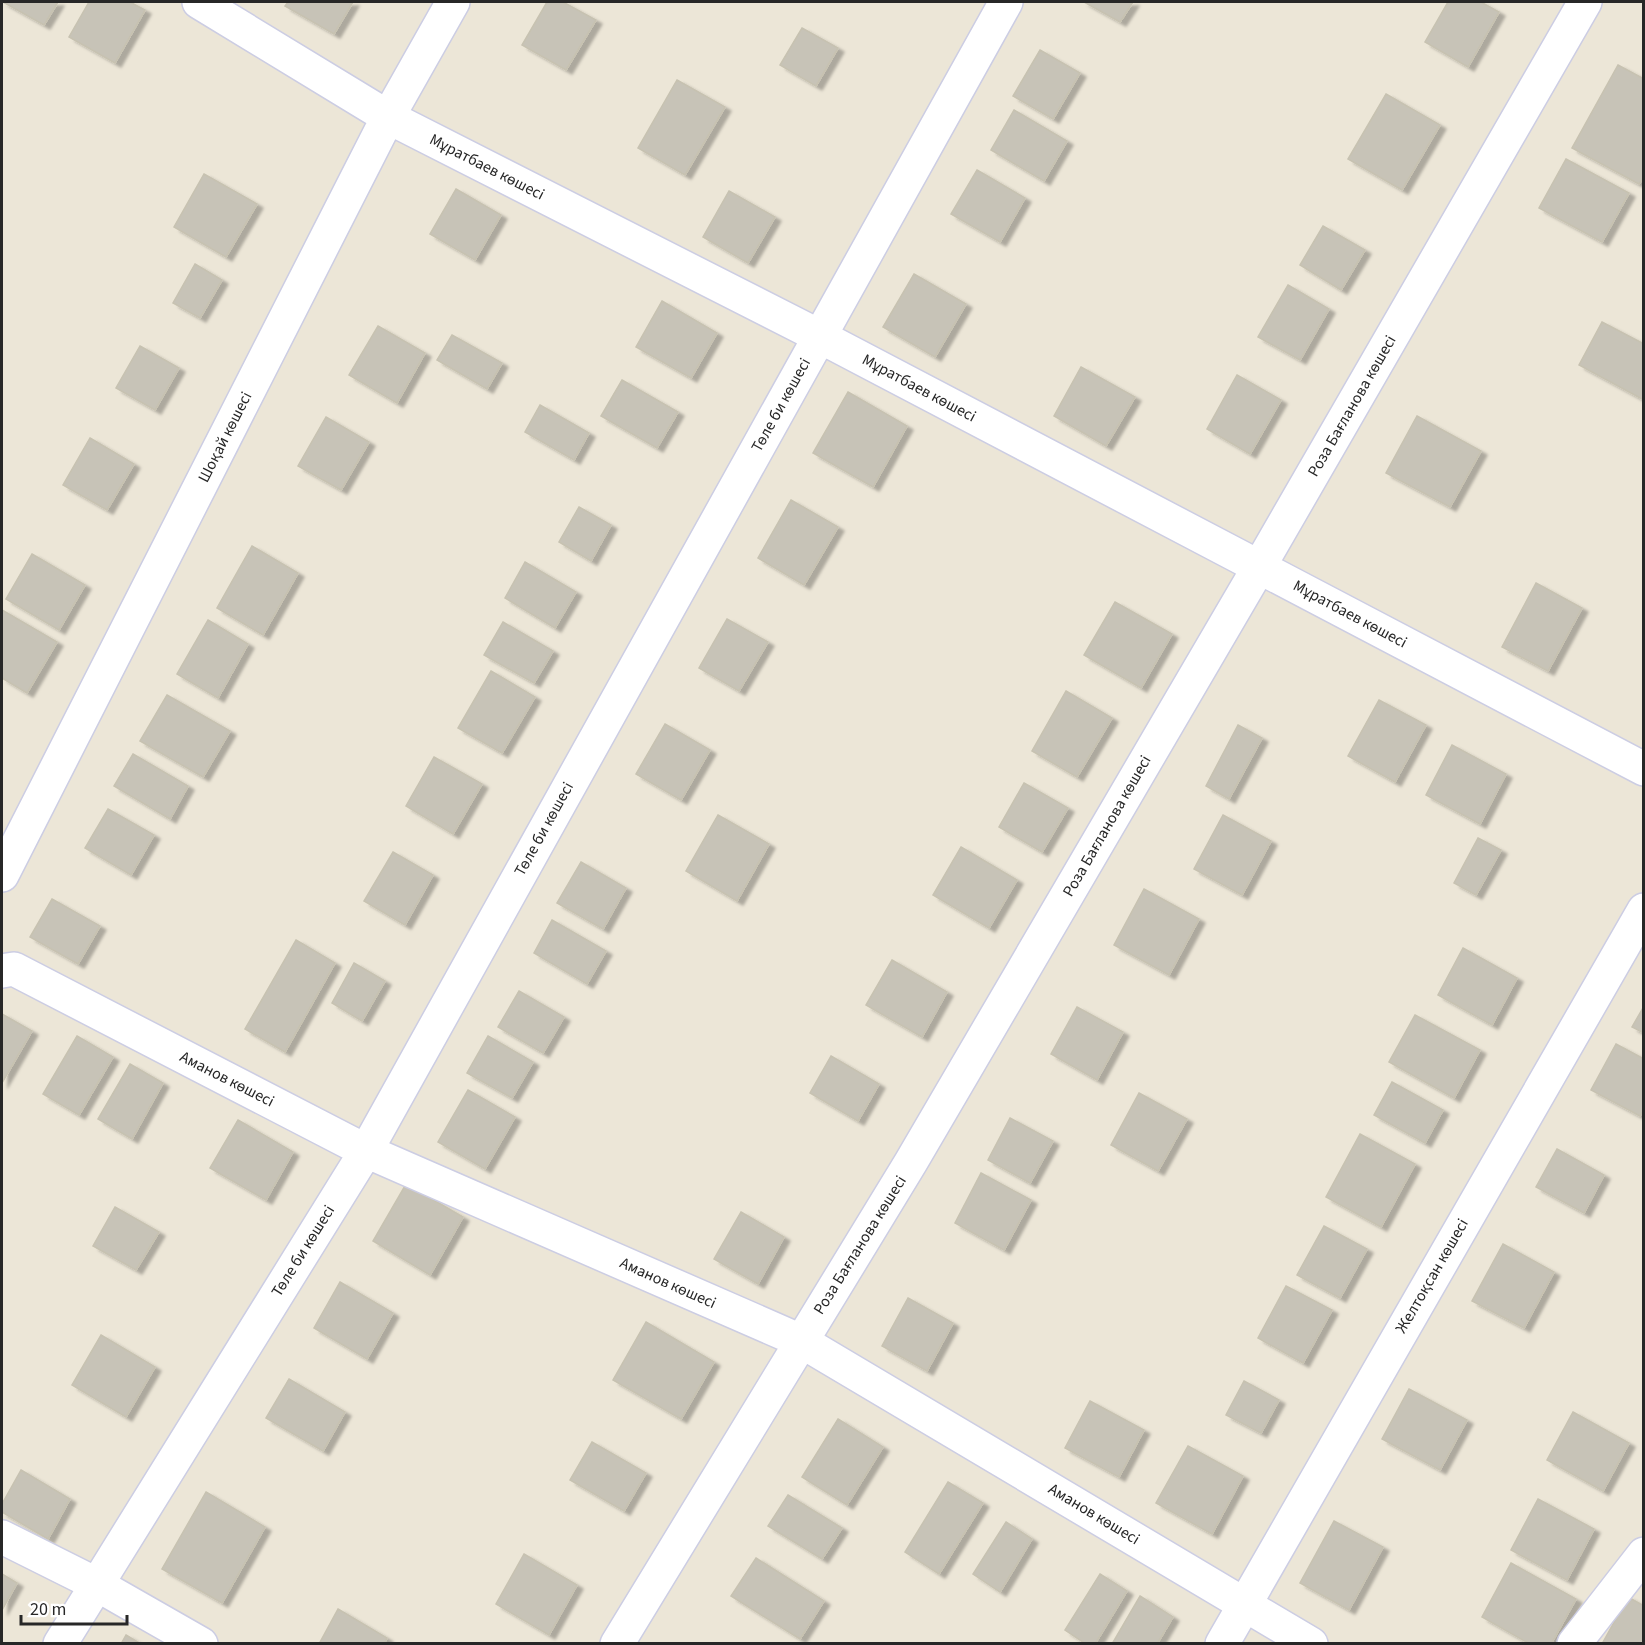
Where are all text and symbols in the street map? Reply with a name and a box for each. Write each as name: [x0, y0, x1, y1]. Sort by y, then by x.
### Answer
street label: Мұратбаев көшесі: [426, 129, 548, 205]
street label: Роза Бағланова көшесі: [1302, 331, 1402, 481]
street label: Мұратбаев көшесі: [858, 349, 980, 427]
street label: Төле би көшесі: [746, 354, 816, 456]
street label: Шоқай көшесі: [193, 388, 257, 486]
street label: Мұратбаев көшесі: [1289, 575, 1411, 653]
street label: Роза Бағланова көшесі: [1057, 751, 1157, 901]
street label: Төле би көшесі: [509, 778, 579, 880]
street label: Аманов көшесі: [176, 1046, 278, 1112]
street label: Роза Бағланова көшесі: [808, 1171, 912, 1319]
street label: Төле би көшесі: [266, 1201, 340, 1301]
street label: Желтоқсан көшесі: [1390, 1215, 1474, 1337]
street label: Аманов көшесі: [616, 1252, 720, 1314]
street label: Аманов көшесі: [1044, 1478, 1144, 1550]
scale bar: [21, 1588, 128, 1626]
text: 20 m: [30, 1597, 66, 1622]

